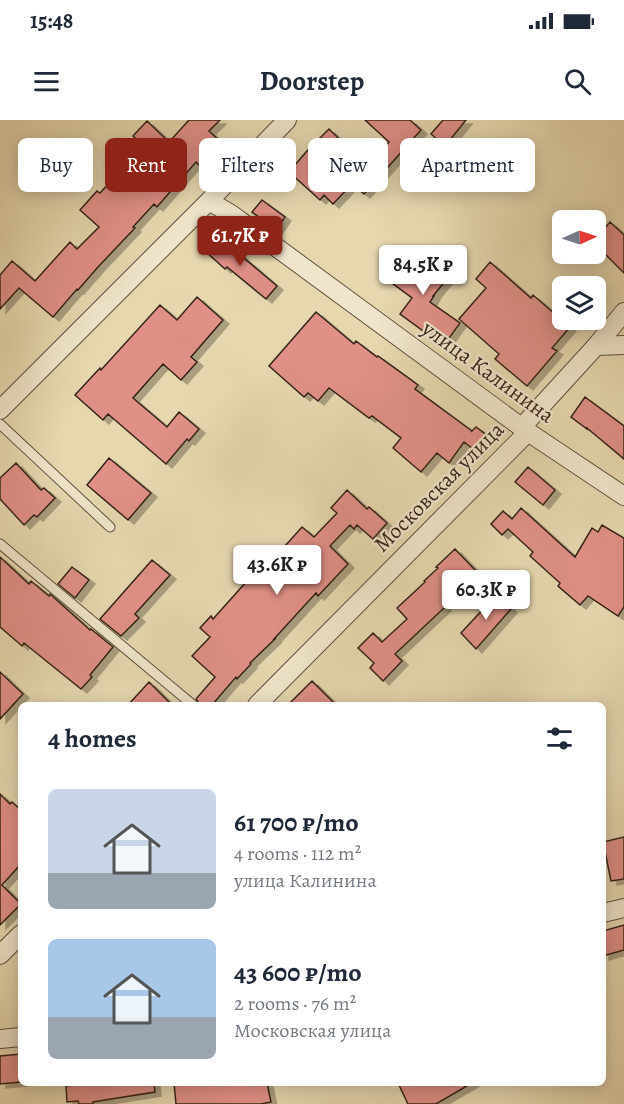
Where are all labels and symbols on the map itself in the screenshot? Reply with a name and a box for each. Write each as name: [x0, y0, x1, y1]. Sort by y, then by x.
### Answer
north arrow: [552, 210, 606, 264]
pin: 61.7K ₽: [185, 216, 295, 267]
pin: 84.5K ₽: [368, 245, 478, 296]
street label: улица Калинина: [415, 313, 561, 431]
street label: Московская улица: [367, 415, 511, 559]
pin: 43.6K ₽: [222, 545, 332, 596]
pin: 60.3K ₽: [431, 570, 541, 621]

